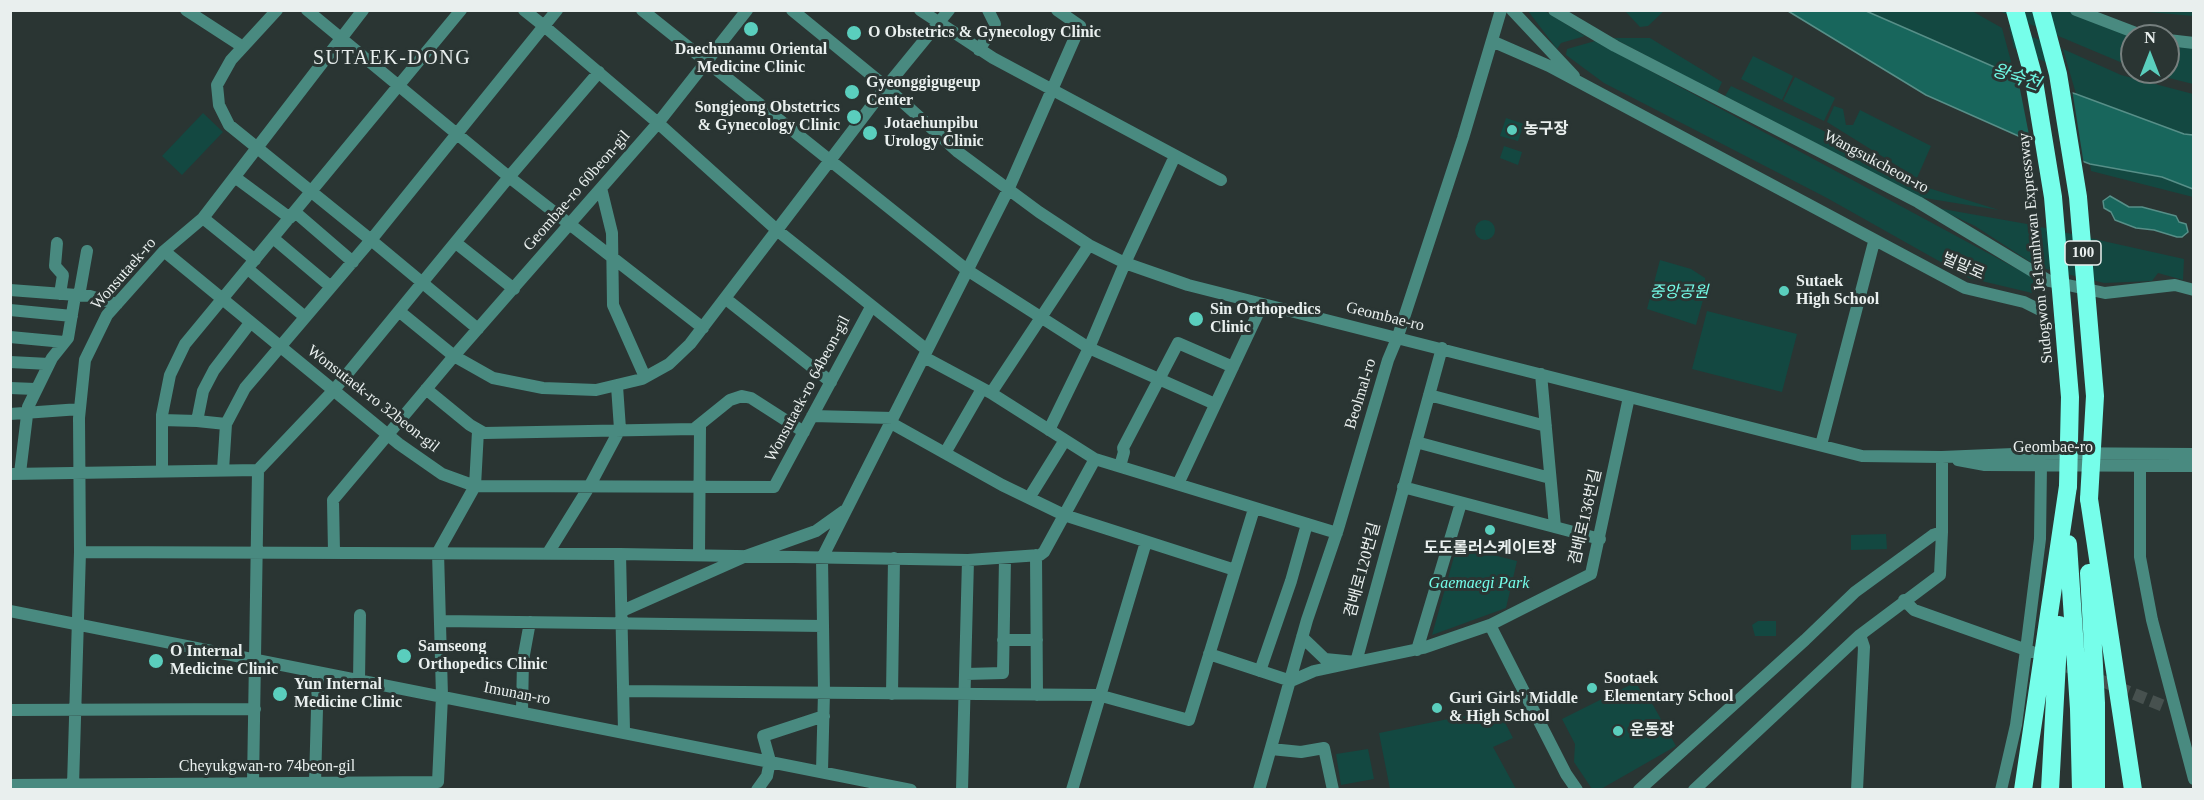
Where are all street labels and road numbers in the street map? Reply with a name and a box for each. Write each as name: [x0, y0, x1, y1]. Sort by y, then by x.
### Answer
street label: Wangsukcheon-ro: [1820, 126, 1932, 198]
street label: Geombae-ro 60beon-gil: [519, 127, 635, 255]
street label: Sudogwon Je1sunhwan Expressway: [2014, 132, 2058, 364]
street label: Wonsutaek-ro: [87, 234, 161, 314]
road number: 100: [2065, 241, 2101, 265]
street label: 벌말로: [1939, 250, 1987, 284]
street label: Geombae-ro: [1344, 298, 1426, 336]
street label: Wonsutaek-ro 64beon-gil: [761, 313, 855, 465]
street label: Wonsutaek-ro 32beon-gil: [303, 341, 443, 457]
street label: Beolmal-ro: [1341, 356, 1381, 432]
street label: Geombae-ro: [2013, 438, 2093, 458]
street label: 겸배로136번길: [1566, 467, 1606, 567]
street label: 겸배로120번길: [1341, 520, 1385, 620]
street label: Imunan-ro: [482, 678, 552, 710]
street label: Cheyukgwan-ro 74beon-gil: [179, 757, 355, 777]

